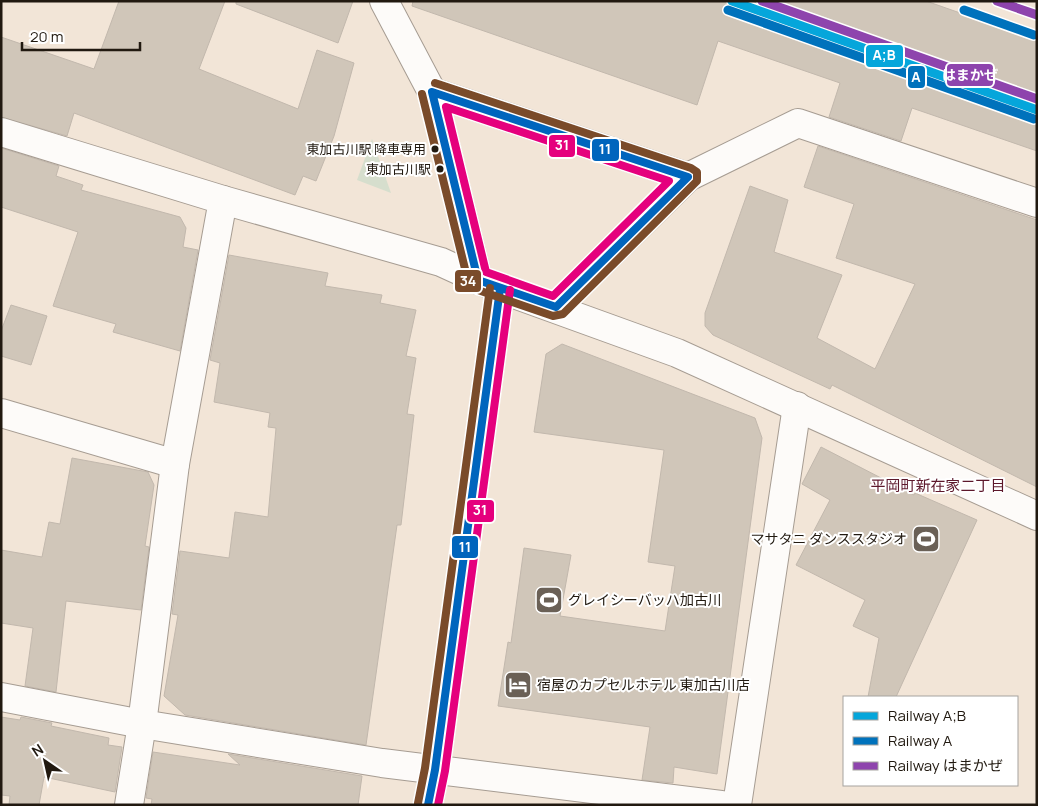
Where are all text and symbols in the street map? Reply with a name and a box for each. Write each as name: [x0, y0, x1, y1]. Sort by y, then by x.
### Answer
scale bar: [22, 20, 140, 52]
text: 20 m: [30, 26, 63, 47]
line badge: A;B: [865, 44, 904, 68]
text: A;B: [872, 45, 896, 64]
line badge: はまかぜ: [946, 63, 994, 87]
line badge: A: [907, 65, 926, 89]
text: はまかぜ: [942, 65, 998, 84]
text: A: [911, 67, 921, 86]
line badge: 31: [548, 134, 576, 158]
text: 31: [555, 135, 569, 154]
line badge: 11: [591, 138, 620, 162]
text: 11: [599, 139, 611, 158]
place label: 東加古川駅 降車専用: [306, 140, 426, 158]
marker: 東加古川駅 降車専用: [430, 144, 440, 154]
place label: 東加古川駅: [366, 160, 431, 178]
marker: 東加古川駅: [435, 164, 445, 174]
line badge: 34: [454, 269, 482, 293]
text: 34: [460, 271, 476, 290]
district label: 平岡町新在家二丁目: [870, 475, 1006, 496]
line badge: 31: [466, 499, 495, 523]
text: 31: [473, 500, 487, 519]
sports icon: マサタニ ダンススタジオ: [911, 524, 941, 554]
place label: マサタニ ダンススタジオ: [750, 529, 907, 548]
line badge: 11: [451, 535, 479, 559]
text: 11: [459, 537, 471, 556]
sports icon: グレイシーバッハ加古川: [534, 585, 564, 615]
place label: グレイシーバッハ加古川: [568, 590, 722, 609]
hotel icon: 宿屋のカプセルホテル 東加古川店: [503, 670, 533, 700]
place label: 宿屋のカプセルホテル 東加古川店: [537, 675, 750, 694]
legend: [843, 696, 1018, 786]
text: Railway A;B: [888, 705, 966, 726]
text: Railway A: [888, 730, 953, 751]
north arrow: [20, 736, 70, 786]
text: N: [28, 739, 47, 760]
text: Railway はまかぜ: [888, 755, 1003, 776]

